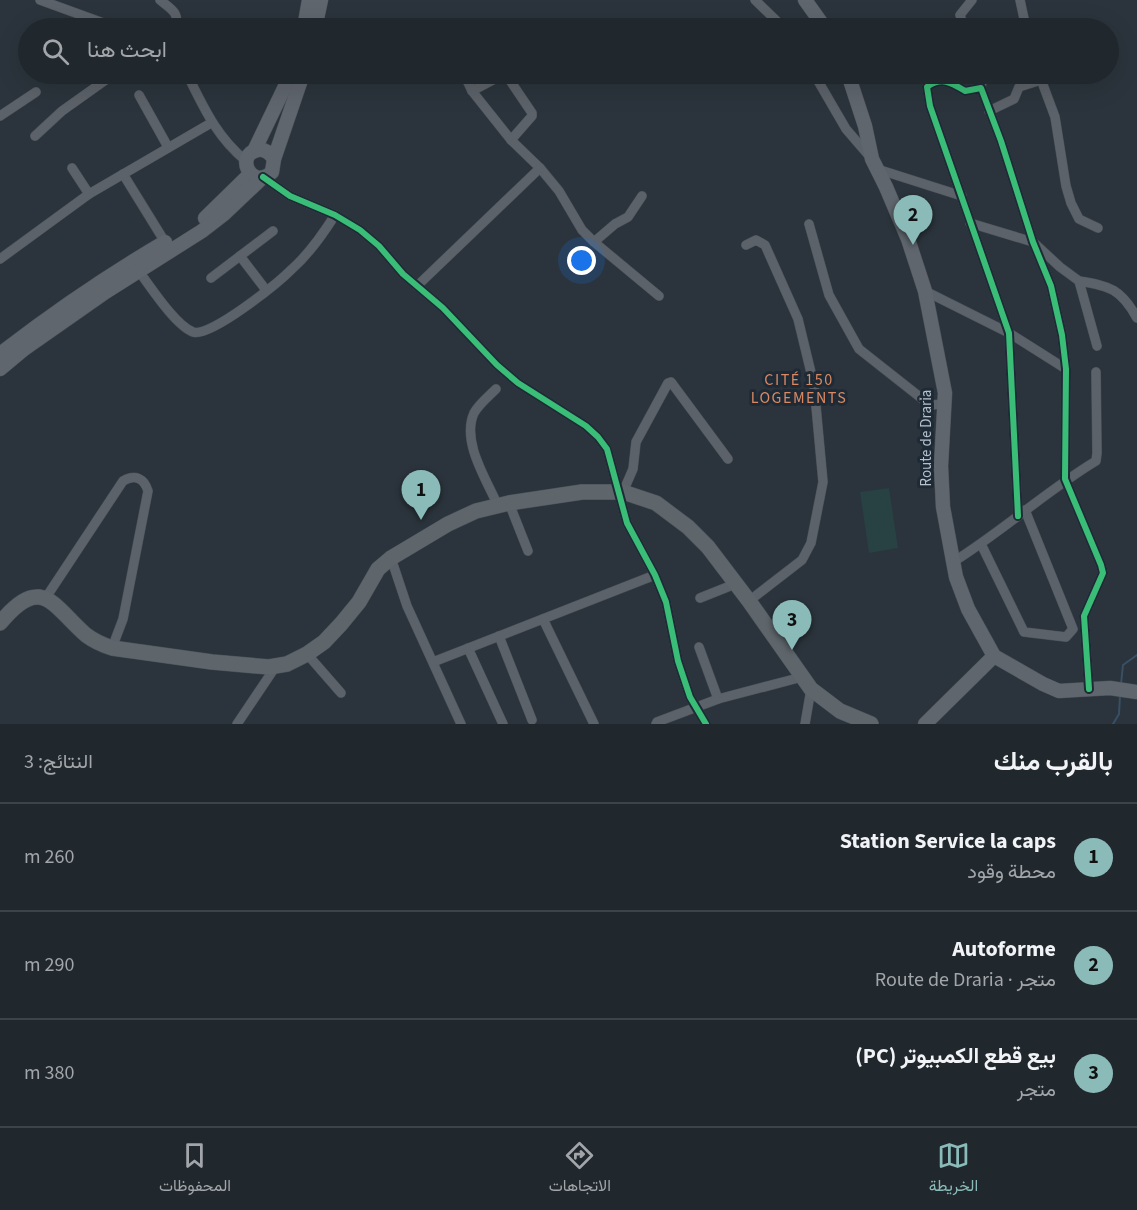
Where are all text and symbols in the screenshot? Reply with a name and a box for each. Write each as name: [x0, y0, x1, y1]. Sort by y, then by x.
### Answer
search box: [18, 18, 1119, 84]
text: ابحث هنا: [87, 34, 167, 66]
icon: search: [39, 35, 72, 68]
pin: 2: [894, 196, 932, 245]
your location: [567, 246, 596, 275]
district label: CITÉ 150 LOGEMENTS: [751, 369, 847, 409]
street label: Route de Draria: [916, 390, 937, 486]
pin: 1: [402, 470, 440, 520]
pin: 3: [772, 600, 812, 650]
text: بالقرب منك: [994, 743, 1113, 780]
text: النتائج: 3: [24, 748, 93, 776]
text: Station Service la caps: [840, 825, 1056, 857]
text: 260 m: [24, 843, 74, 871]
text: 1: [1088, 843, 1099, 871]
text: محطة وقود: [967, 858, 1056, 886]
text: Autoforme: [952, 933, 1056, 965]
text: 290 m: [24, 951, 74, 979]
text: 2: [1088, 951, 1099, 979]
text: متجر · Route de Draria: [875, 966, 1056, 994]
text: بيع قطع الكمبيوتر (PC): [855, 1040, 1056, 1072]
text: 380 m: [24, 1059, 74, 1087]
text: 3: [1088, 1059, 1099, 1087]
text: متجر: [1017, 1076, 1056, 1104]
tab: المحفوظات: [159, 1139, 231, 1200]
tab: الاتجاهات: [549, 1139, 611, 1200]
tab: الخريطة: [929, 1139, 978, 1200]

